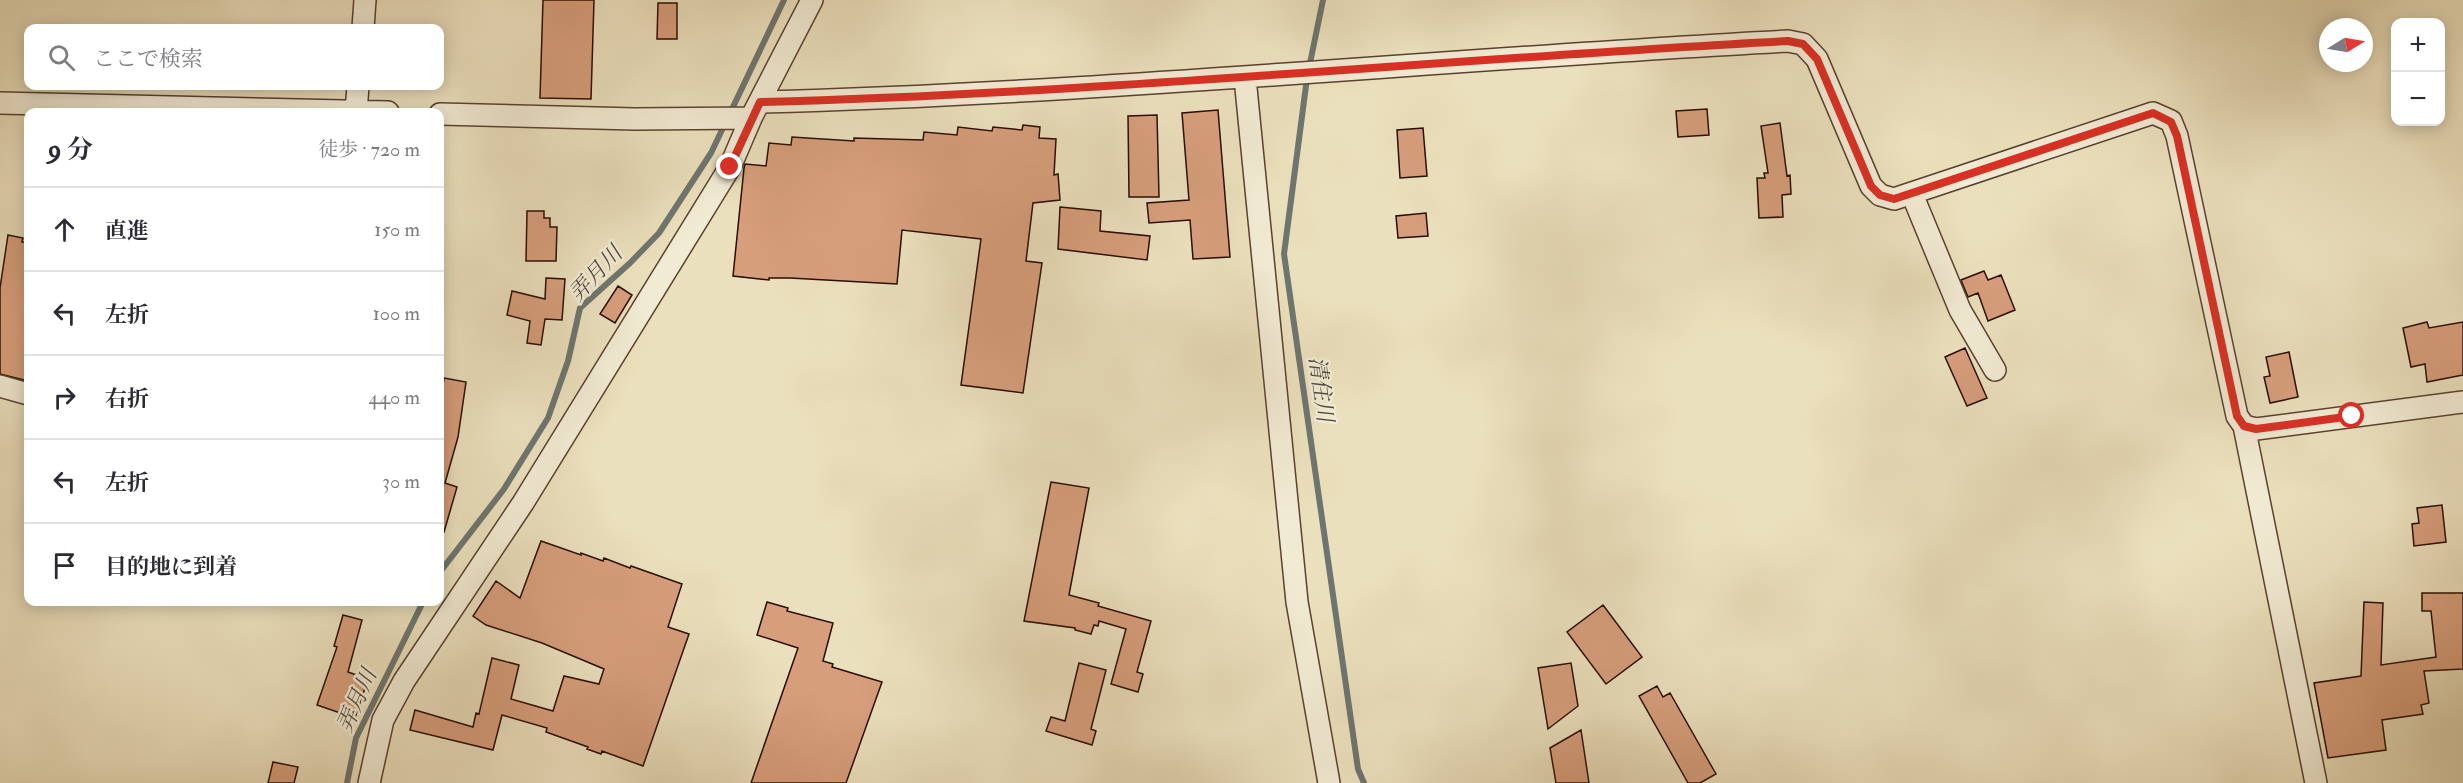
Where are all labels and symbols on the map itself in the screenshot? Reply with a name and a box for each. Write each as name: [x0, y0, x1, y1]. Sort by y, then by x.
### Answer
north arrow: [2319, 18, 2373, 72]
route end: [716, 153, 742, 179]
water label: 弄月川: [563, 239, 630, 307]
water label: 清住川: [1303, 355, 1340, 426]
route start: [2338, 402, 2364, 428]
water label: 弄月川: [331, 663, 384, 736]

